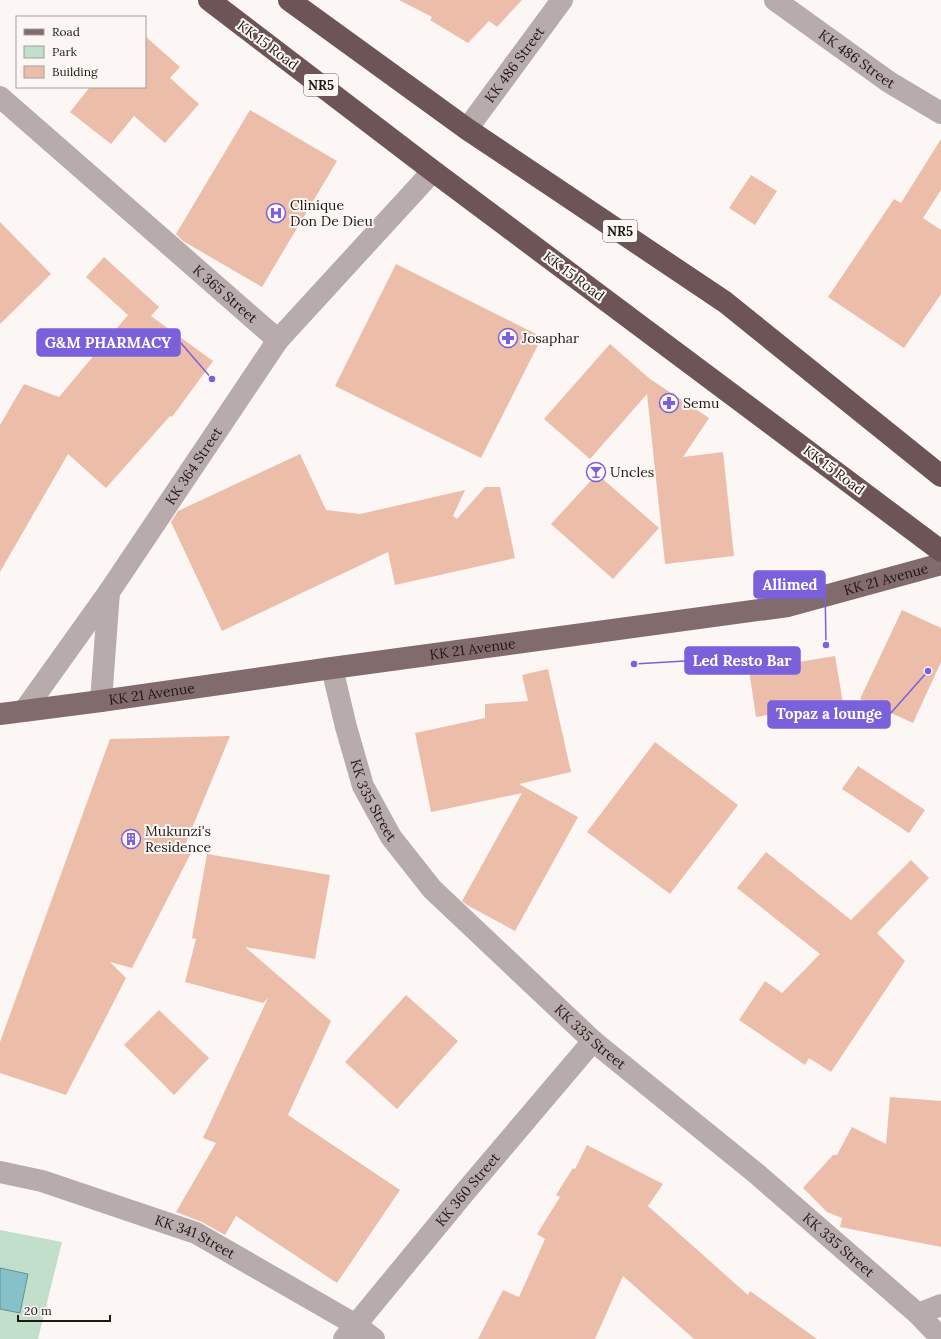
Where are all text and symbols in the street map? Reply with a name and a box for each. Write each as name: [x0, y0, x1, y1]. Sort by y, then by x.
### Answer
legend: [16, 16, 146, 88]
street label: KK 15 Road: [234, 16, 302, 74]
street label: KK 486 Street: [481, 23, 549, 106]
text: Road: [52, 24, 80, 39]
street label: KK 486 Street: [815, 25, 899, 93]
text: Park: [52, 44, 78, 59]
text: Building: [52, 64, 98, 79]
road number: NR5: [304, 74, 338, 96]
place label: Clinique Don De Dieu: [290, 196, 373, 230]
hospital icon: Clinique Don De Dieu: [265, 202, 287, 224]
road number: NR5: [603, 220, 637, 242]
street label: KK 15 Road: [540, 247, 608, 305]
street label: K 365 Street: [189, 261, 262, 327]
pharmacy icon: Josaphar: [497, 327, 519, 349]
callout: G&M PHARMACY: [37, 329, 180, 356]
place label: Josaphar: [521, 329, 579, 347]
text: G&M PHARMACY: [45, 333, 171, 352]
pharmacy icon: Semu: [658, 392, 680, 414]
place label: Semu: [683, 394, 719, 412]
street label: KK 364 Street: [161, 423, 226, 508]
street label: KK 15 Road: [800, 441, 868, 499]
bar icon: Uncles: [585, 461, 607, 483]
place label: Uncles: [610, 463, 654, 481]
street label: KK 21 Avenue: [842, 559, 931, 599]
callout: Allimed: [754, 571, 825, 598]
text: Allimed: [762, 575, 818, 594]
street label: KK 21 Avenue: [428, 634, 517, 664]
callout: Led Resto Bar: [685, 647, 800, 674]
text: Led Resto Bar: [692, 651, 792, 670]
street label: KK 21 Avenue: [107, 679, 196, 709]
callout: Topaz a lounge: [768, 701, 890, 728]
text: Topaz a lounge: [776, 704, 882, 723]
street label: KK 335 Street: [347, 757, 401, 846]
place label: Mukunzi's Residence: [145, 822, 212, 856]
building icon: Mukunzi's Residence: [120, 828, 142, 850]
street label: KK 335 Street: [551, 1000, 630, 1073]
street label: KK 360 Street: [431, 1148, 504, 1230]
street label: KK 335 Street: [799, 1209, 879, 1281]
street label: KK 341 Street: [153, 1211, 239, 1263]
scale bar: [18, 1297, 110, 1323]
text: 20 m: [24, 1303, 52, 1318]

